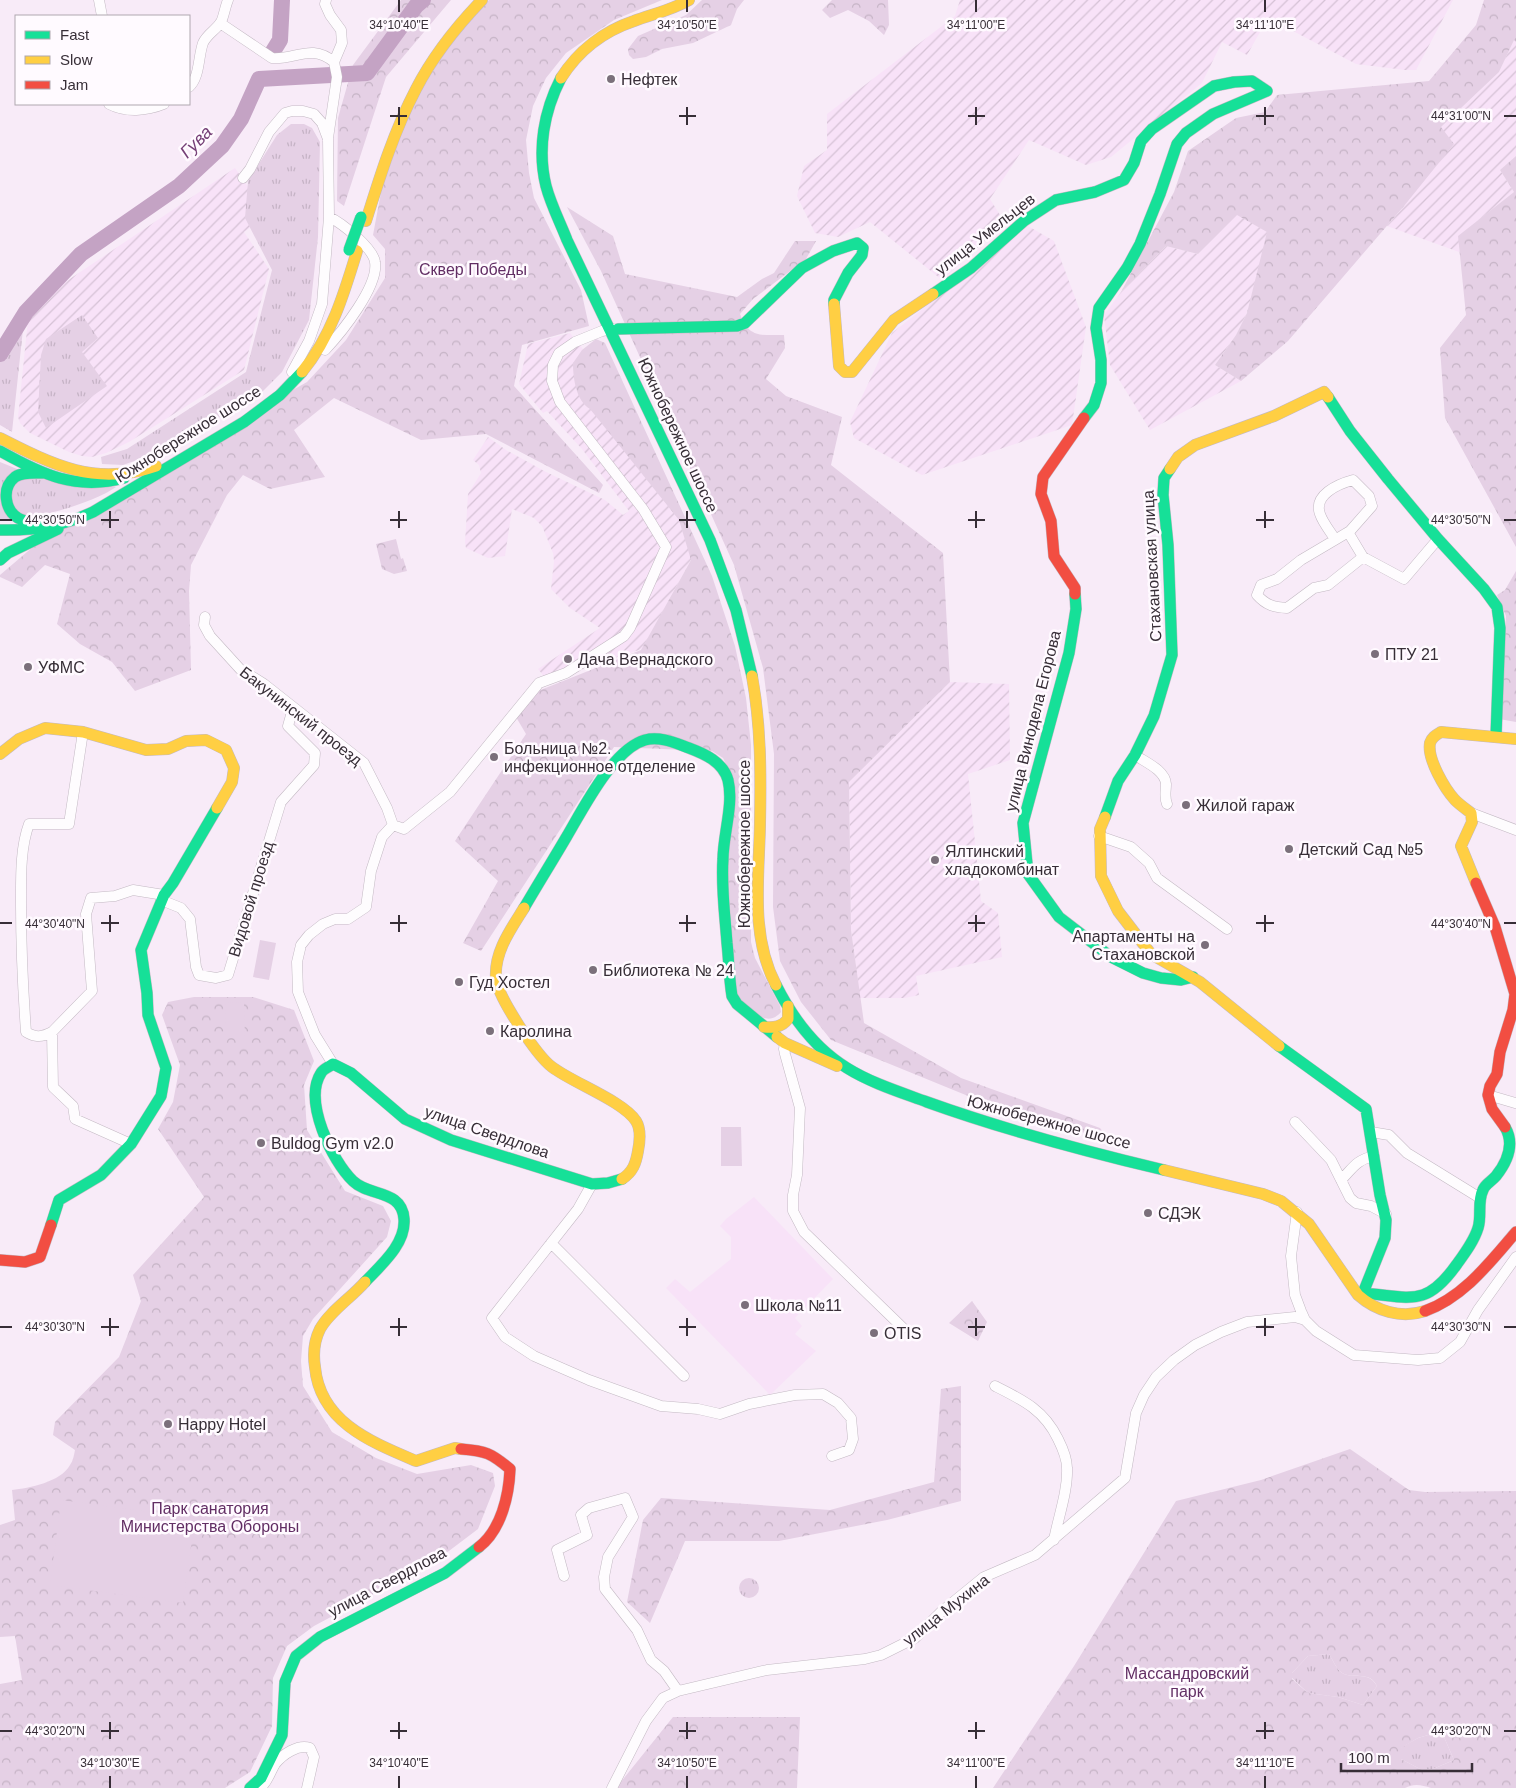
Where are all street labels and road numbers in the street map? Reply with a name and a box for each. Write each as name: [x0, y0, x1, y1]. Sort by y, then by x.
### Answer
street label: улица Умельцев: [932, 190, 1038, 278]
street label: Южнобережное шоссе: [635, 355, 721, 515]
street label: Южнобережное шоссе: [112, 382, 264, 486]
street label: Стахановская улица: [1140, 490, 1164, 642]
street label: улица Винодела Егорова: [1002, 629, 1064, 813]
street label: Бакунинский проезд: [237, 663, 366, 769]
street label: Южнобережное шоссе: [736, 760, 753, 928]
street label: Видовой проезд: [225, 839, 277, 959]
street label: Южнобережное шоссе: [965, 1092, 1133, 1152]
street label: улица Свердлова: [422, 1103, 552, 1161]
street label: улица Свердлова: [325, 1544, 449, 1620]
street label: улица Мухина: [900, 1571, 993, 1649]

